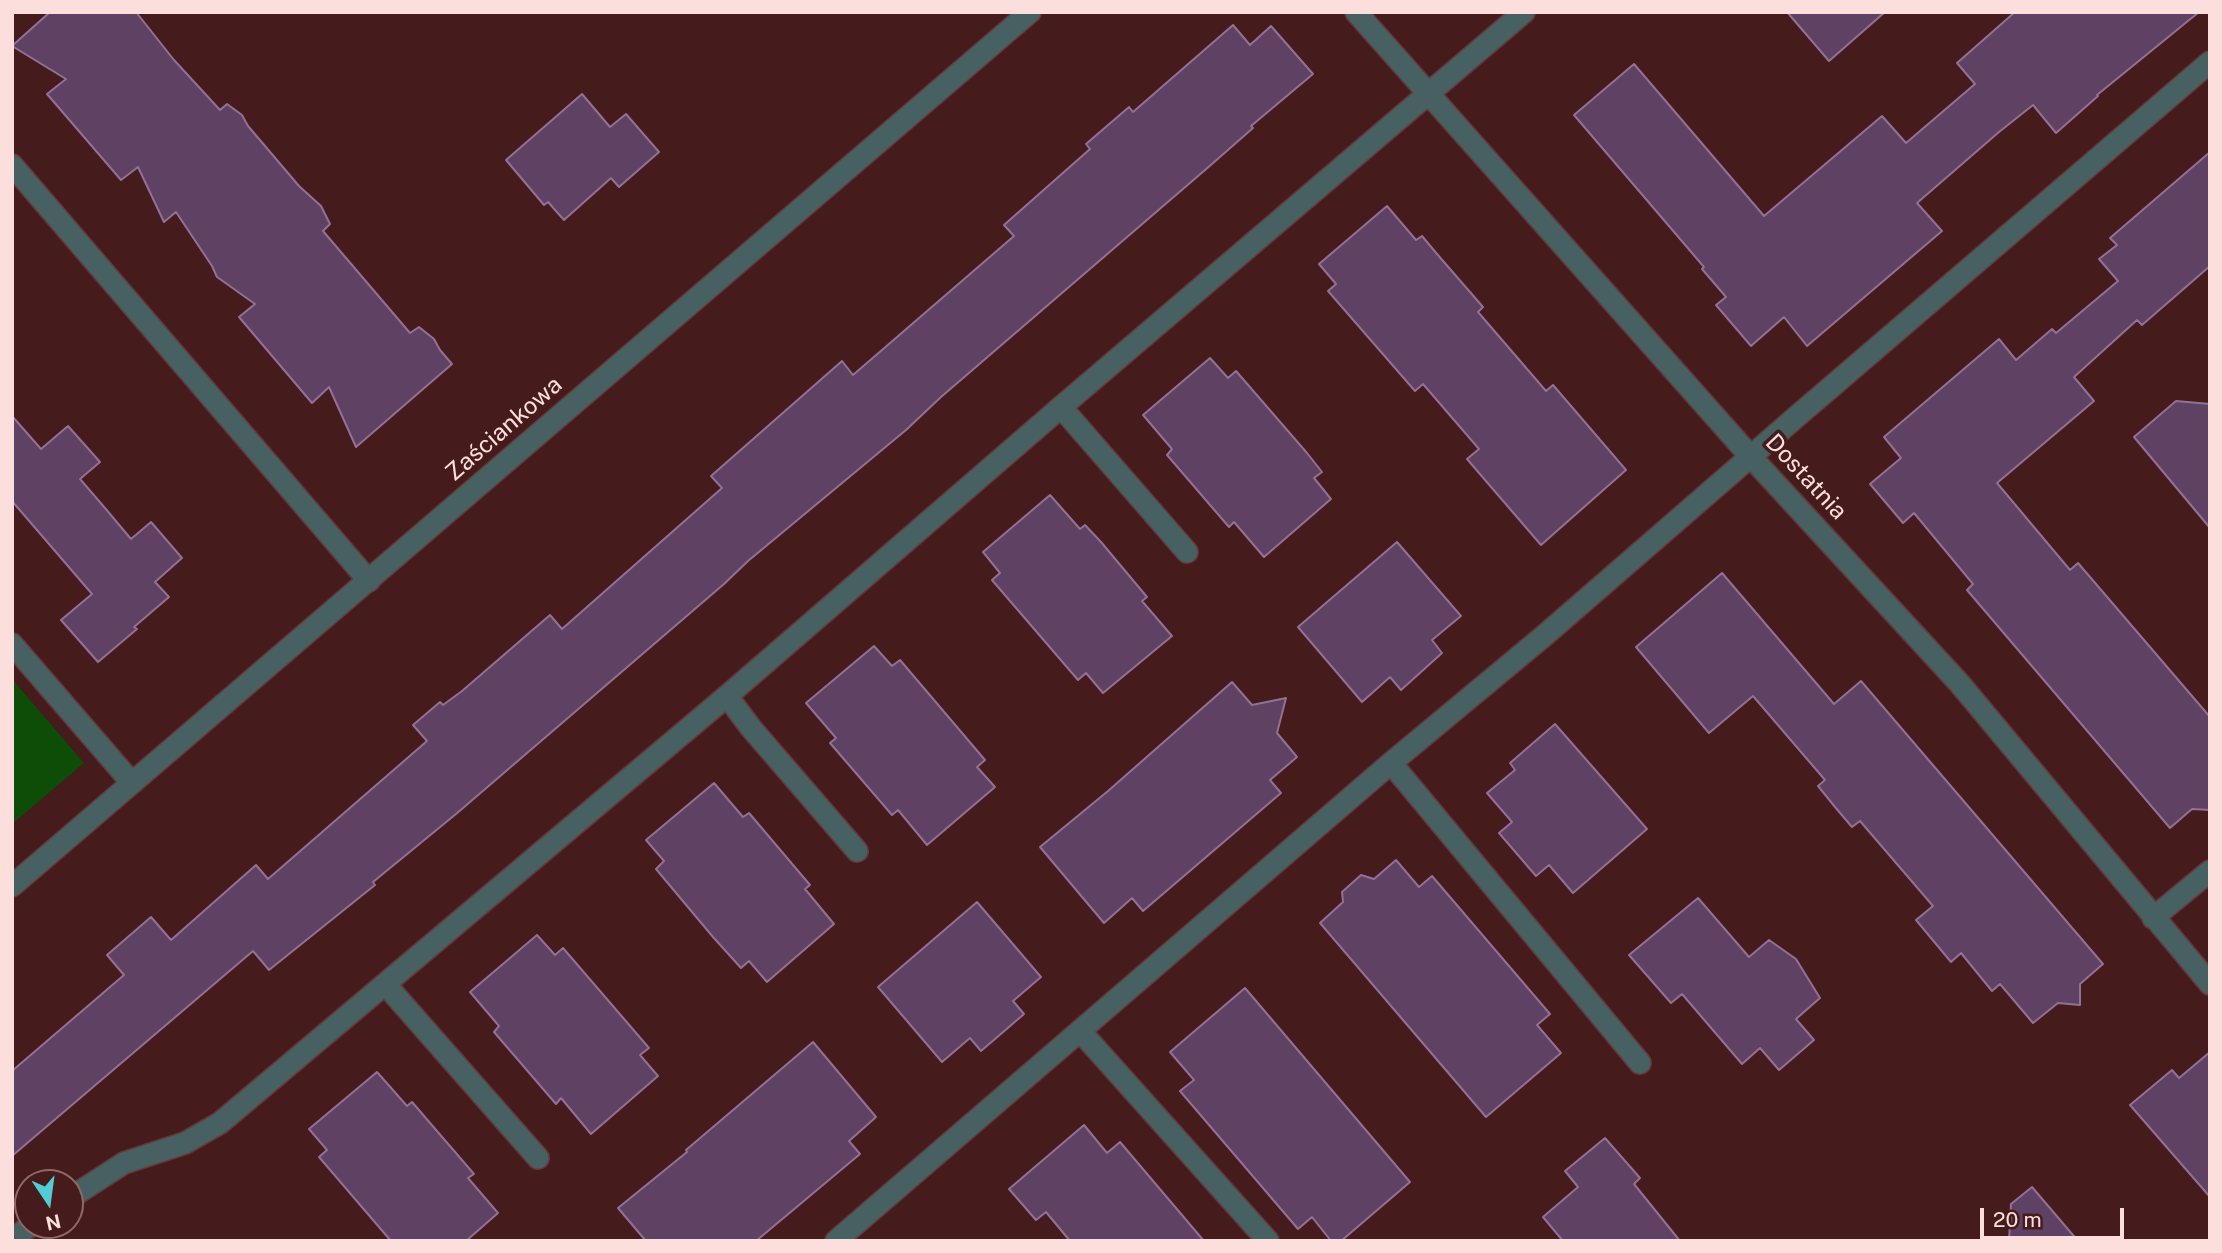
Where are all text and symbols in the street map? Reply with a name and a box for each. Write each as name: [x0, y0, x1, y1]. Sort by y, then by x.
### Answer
street label: Zaściankowa: [440, 371, 568, 487]
street label: Dostatnia: [1759, 428, 1853, 526]
north arrow: [14, 1169, 84, 1239]
scale bar: [1984, 1194, 2128, 1238]
text: 20 m: [1993, 1207, 2042, 1232]
text: N: [44, 1210, 63, 1235]

